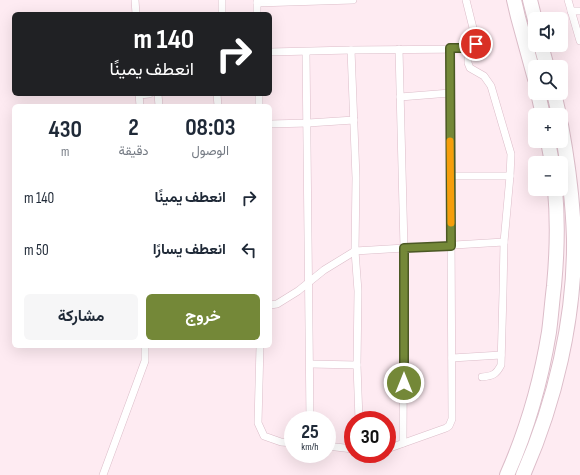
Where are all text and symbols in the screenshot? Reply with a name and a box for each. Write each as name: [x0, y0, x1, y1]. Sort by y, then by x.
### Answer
map controls: [528, 12, 568, 196]
button: sound: [528, 12, 568, 52]
text: 140 m: [133, 23, 194, 56]
pin: [459, 27, 493, 61]
icon: right: [208, 28, 260, 80]
icon: arrive: [465, 33, 487, 55]
text: انعطف يمينًا: [109, 59, 194, 80]
button: search: [528, 60, 568, 100]
button: +: [528, 108, 568, 148]
text: 2: [128, 113, 139, 142]
text: 08:03: [185, 113, 235, 142]
text: 430: [49, 115, 82, 144]
text: دقيقة: [119, 143, 149, 159]
text: الوصول: [192, 143, 229, 159]
text: m: [61, 144, 69, 160]
button: −: [528, 156, 568, 196]
icon: right: [238, 187, 260, 209]
text: انعطف يمينًا: [155, 188, 226, 207]
text: 140 m: [24, 189, 54, 208]
icon: left: [238, 239, 260, 261]
text: انعطف يسارًا: [153, 240, 226, 259]
text: 50 m: [24, 241, 49, 260]
button: مشاركة: [24, 294, 138, 340]
button: خروج: [146, 294, 260, 340]
position arrow: [383, 362, 425, 404]
speed limit sign: 30: [344, 411, 396, 463]
text: 25: [301, 420, 319, 444]
text: km/h: [301, 441, 319, 453]

